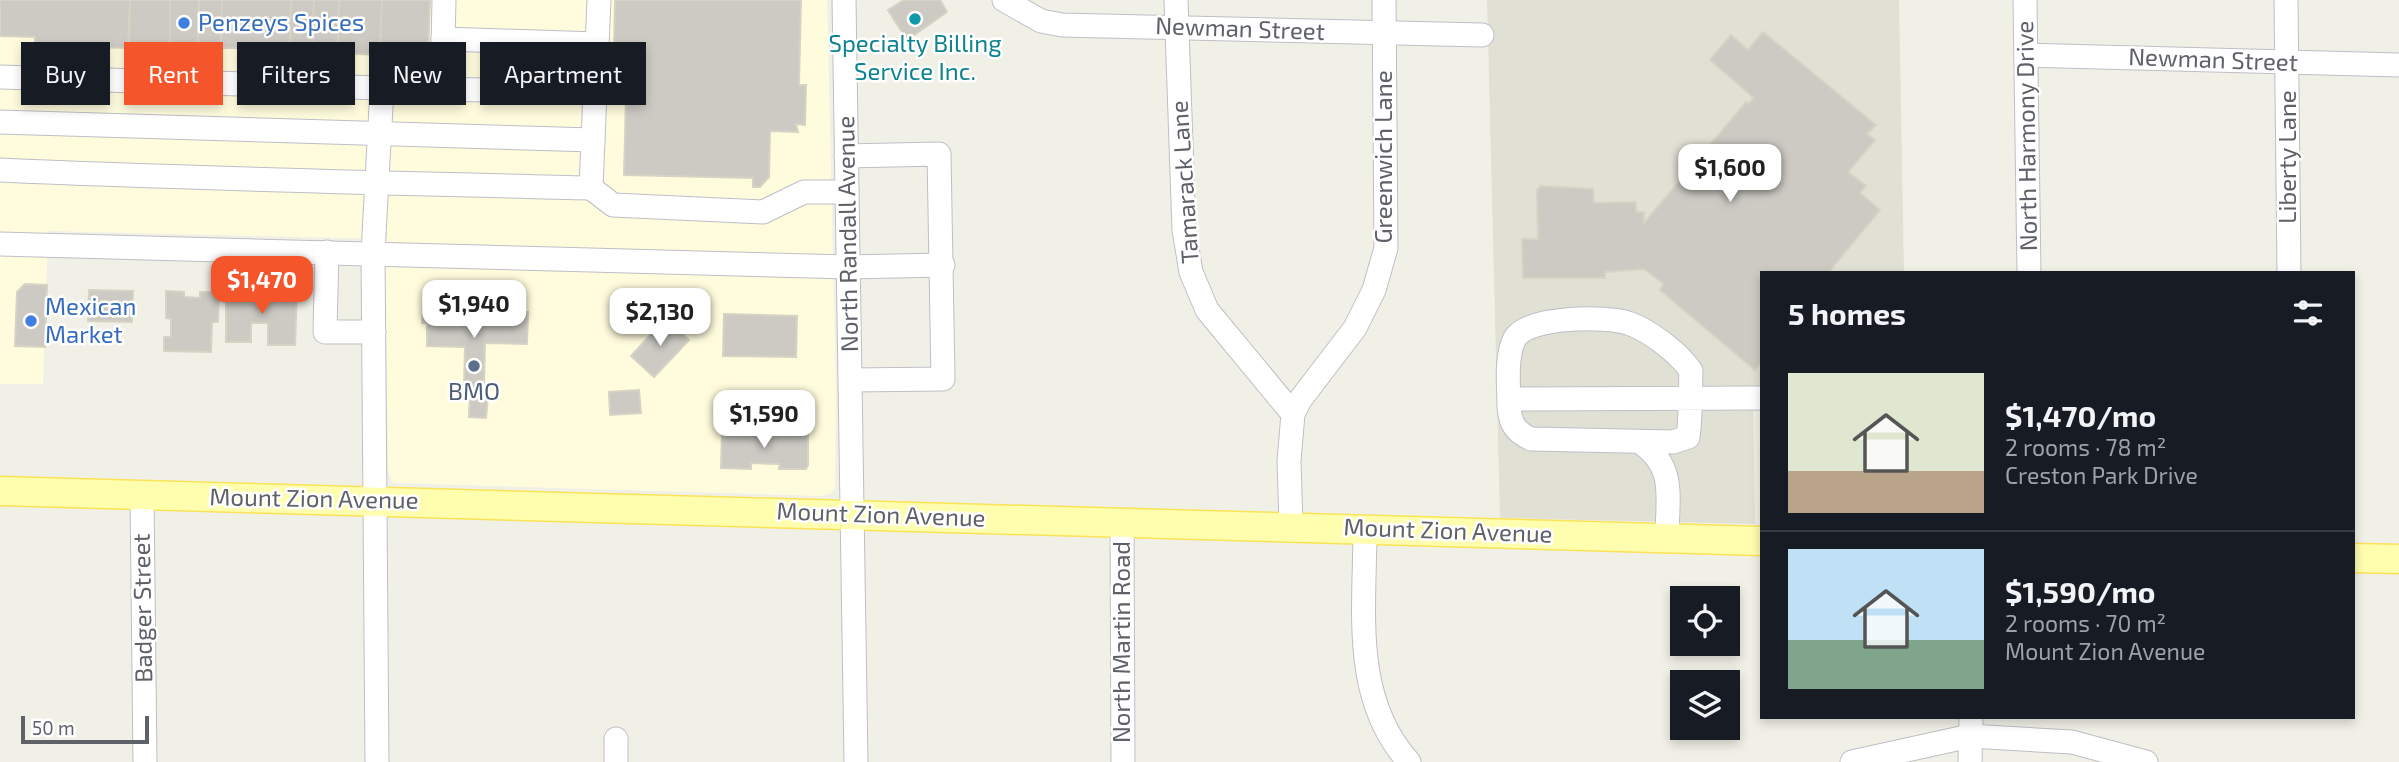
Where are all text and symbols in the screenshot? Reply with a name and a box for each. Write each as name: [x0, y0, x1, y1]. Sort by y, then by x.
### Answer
place label: Penzeys Spices: [198, 7, 364, 36]
street label: Newman Street: [1155, 10, 1325, 45]
marker: Specialty Billing Service Inc.: [907, 11, 923, 27]
marker: Penzeys Spices: [176, 15, 192, 31]
street label: North Harmony Drive: [2009, 21, 2042, 252]
place label: Specialty Billing Service Inc.: [828, 28, 1002, 85]
street label: Newman Street: [2128, 41, 2298, 76]
chip: Buy: [21, 42, 110, 105]
chip: Rent: [124, 42, 223, 105]
chip: Filters: [237, 42, 355, 105]
chip: New: [369, 42, 466, 105]
chip: Apartment: [480, 42, 646, 105]
street label: Greenwich Lane: [1368, 70, 1397, 244]
street label: Liberty Lane: [2272, 90, 2301, 224]
street label: Tamarack Lane: [1163, 100, 1204, 265]
street label: North Randall Avenue: [830, 116, 863, 352]
pin: $1,600: [1673, 144, 1787, 204]
text: $1,600: [1694, 153, 1766, 181]
pin: $1,470: [205, 256, 319, 316]
text: $1,470: [227, 265, 297, 293]
pin: $1,940: [417, 280, 531, 340]
pin: $2,130: [603, 288, 717, 348]
text: $1,940: [438, 289, 510, 317]
place label: Mexican Market: [45, 291, 136, 348]
icon: filters: [2289, 294, 2327, 332]
text: 5 homes: [1788, 295, 1906, 331]
text: $2,130: [626, 297, 694, 325]
marker: Mexican Market: [23, 313, 39, 329]
marker: BMO: [466, 358, 482, 374]
place label: BMO: [448, 376, 500, 405]
pin: $1,590: [707, 391, 821, 450]
text: $1,470/mo: [2005, 397, 2156, 433]
text: $1,590: [729, 399, 799, 427]
icon: home: [1844, 401, 1928, 485]
text: 2 rooms · 78 m²: [2005, 433, 2166, 461]
text: Creston Park Drive: [2005, 461, 2198, 489]
street label: Mount Zion Avenue: [209, 481, 419, 514]
street label: Mount Zion Avenue: [776, 495, 986, 532]
street label: Mount Zion Avenue: [1343, 511, 1553, 548]
street label: Badger Street: [126, 533, 157, 683]
street label: North Martin Road: [1106, 541, 1135, 743]
text: $1,590/mo: [2005, 573, 2156, 609]
icon: home: [1844, 577, 1928, 661]
map controls: [1670, 586, 1740, 740]
button: locate: [1670, 586, 1740, 656]
text: 2 rooms · 70 m²: [2005, 609, 2166, 637]
text: Mount Zion Avenue: [2005, 637, 2205, 665]
button: layers: [1670, 670, 1740, 740]
scale bar: [21, 713, 149, 745]
text: 50 m: [32, 716, 75, 739]

